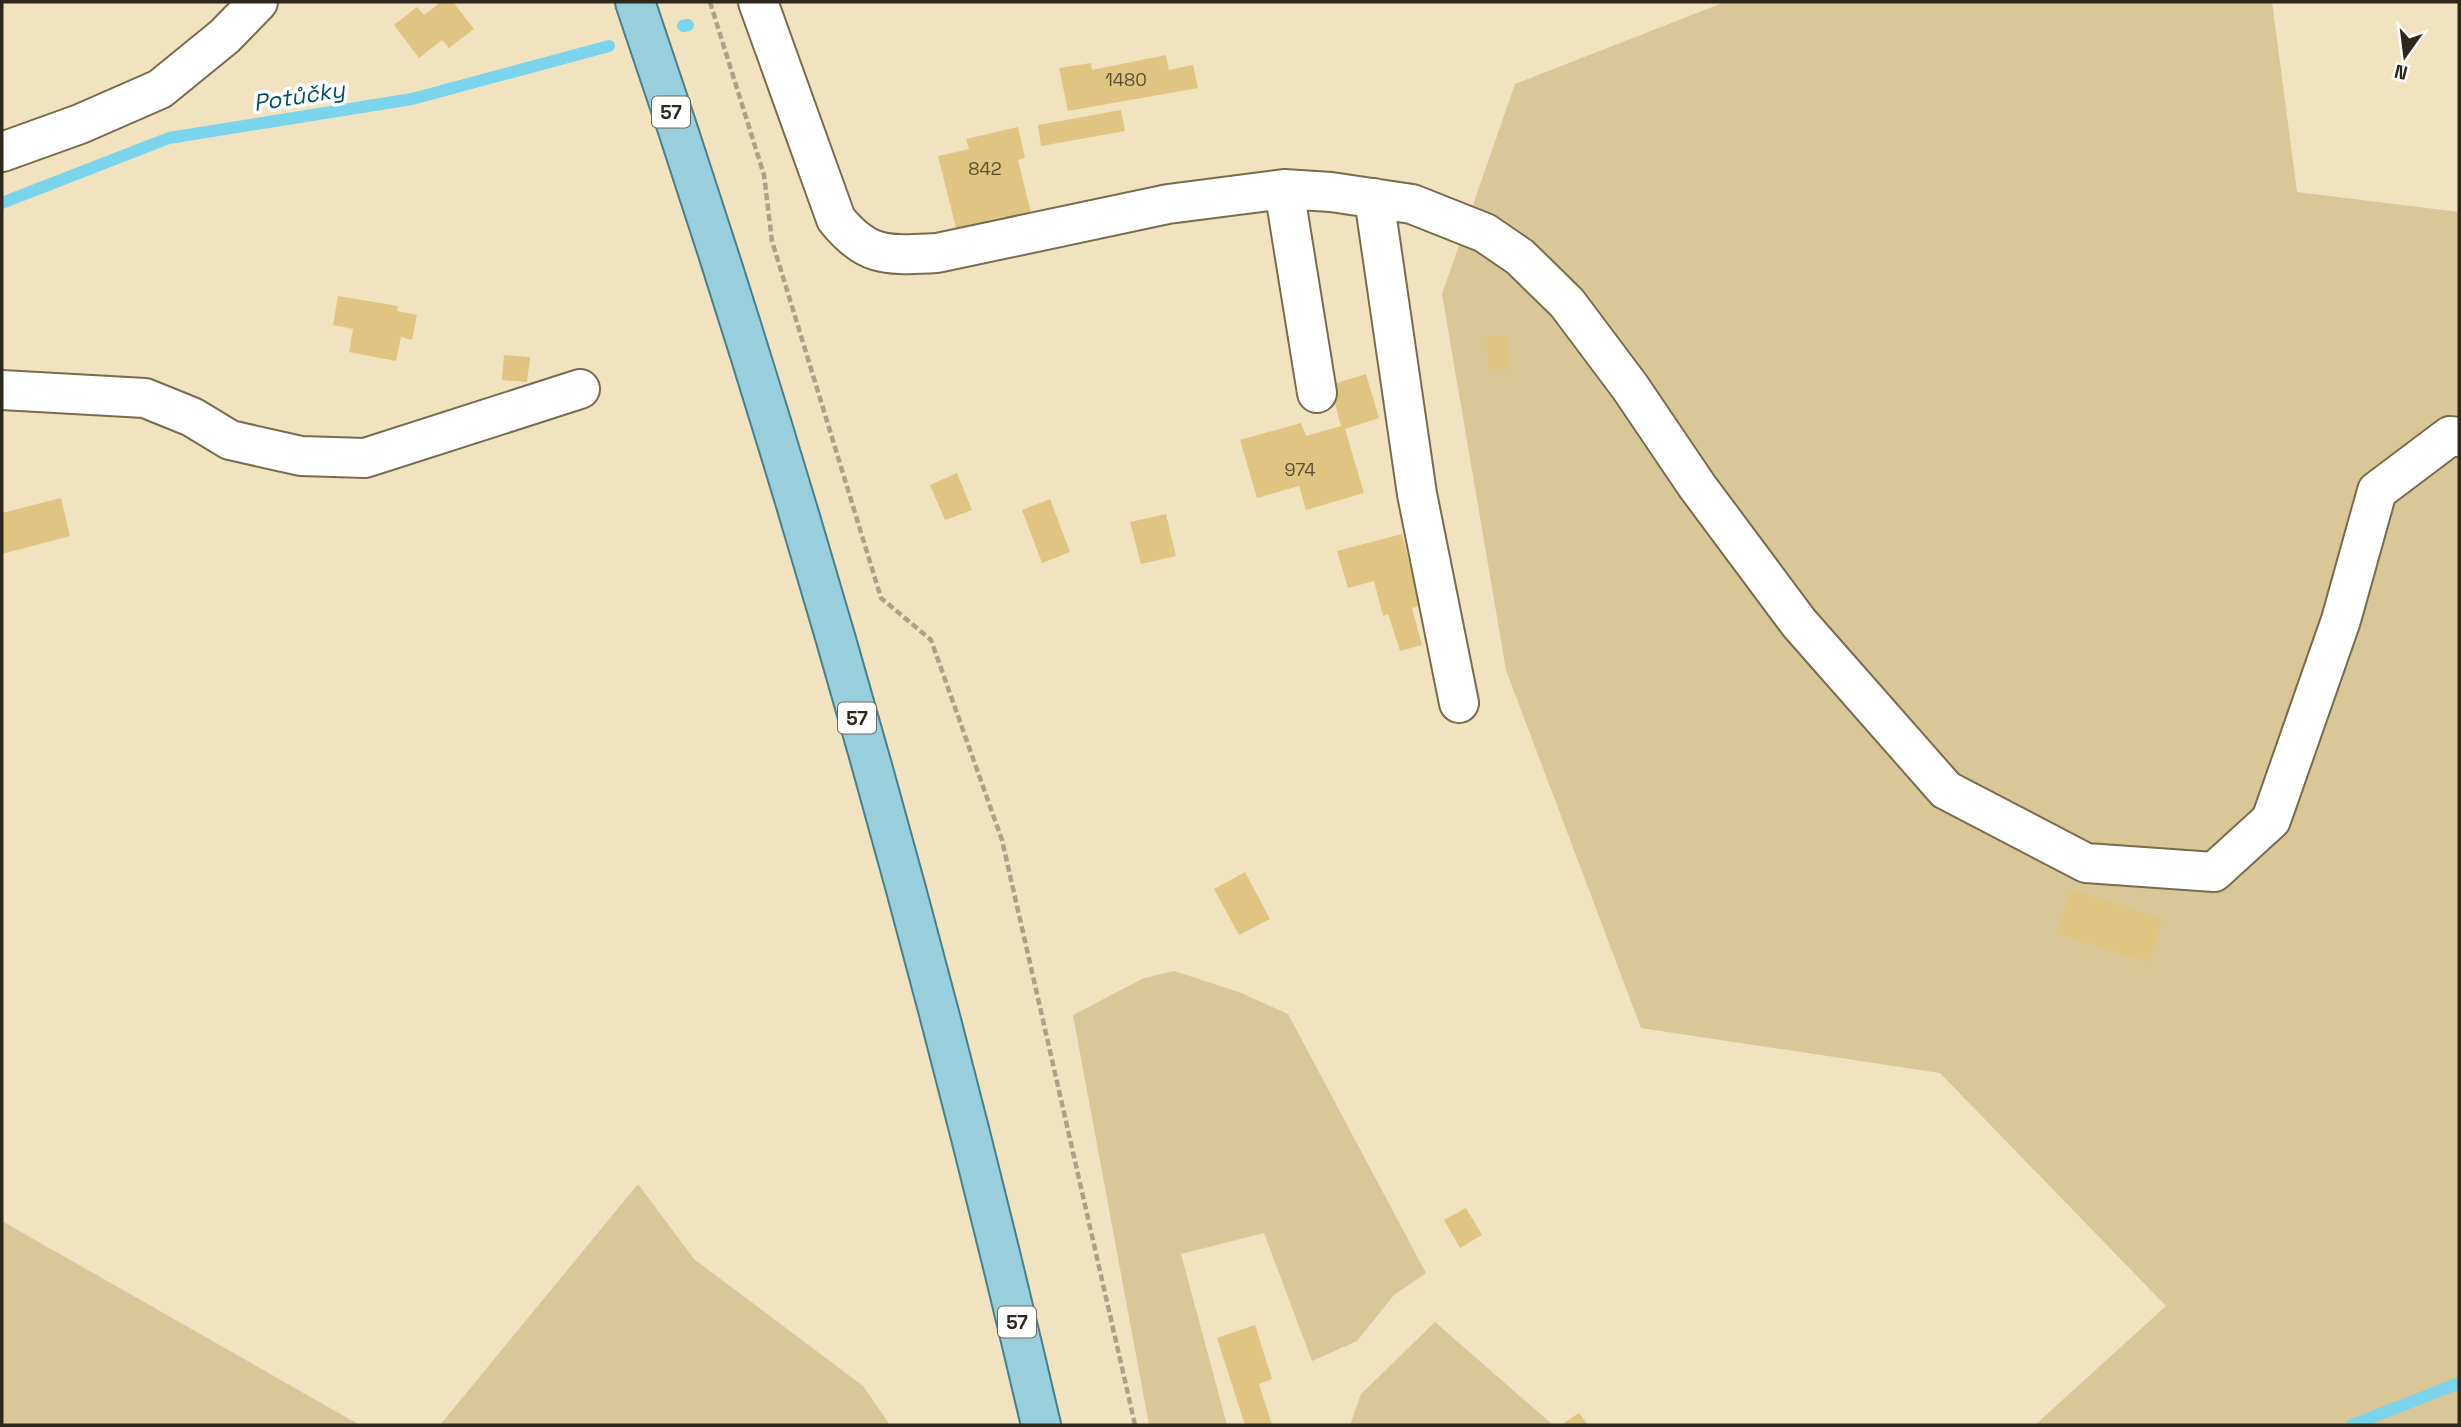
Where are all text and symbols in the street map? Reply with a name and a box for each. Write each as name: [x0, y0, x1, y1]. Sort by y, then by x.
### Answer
north arrow: [2370, 21, 2440, 91]
text: N: [2392, 58, 2410, 86]
house number: 1480: [1105, 68, 1147, 91]
water label: Potůčky: [251, 74, 348, 118]
road number: 57: [652, 96, 690, 128]
house number: 842: [968, 157, 1002, 180]
house number: 974: [1284, 458, 1316, 481]
road number: 57: [838, 702, 876, 734]
road number: 57: [998, 1306, 1036, 1338]

